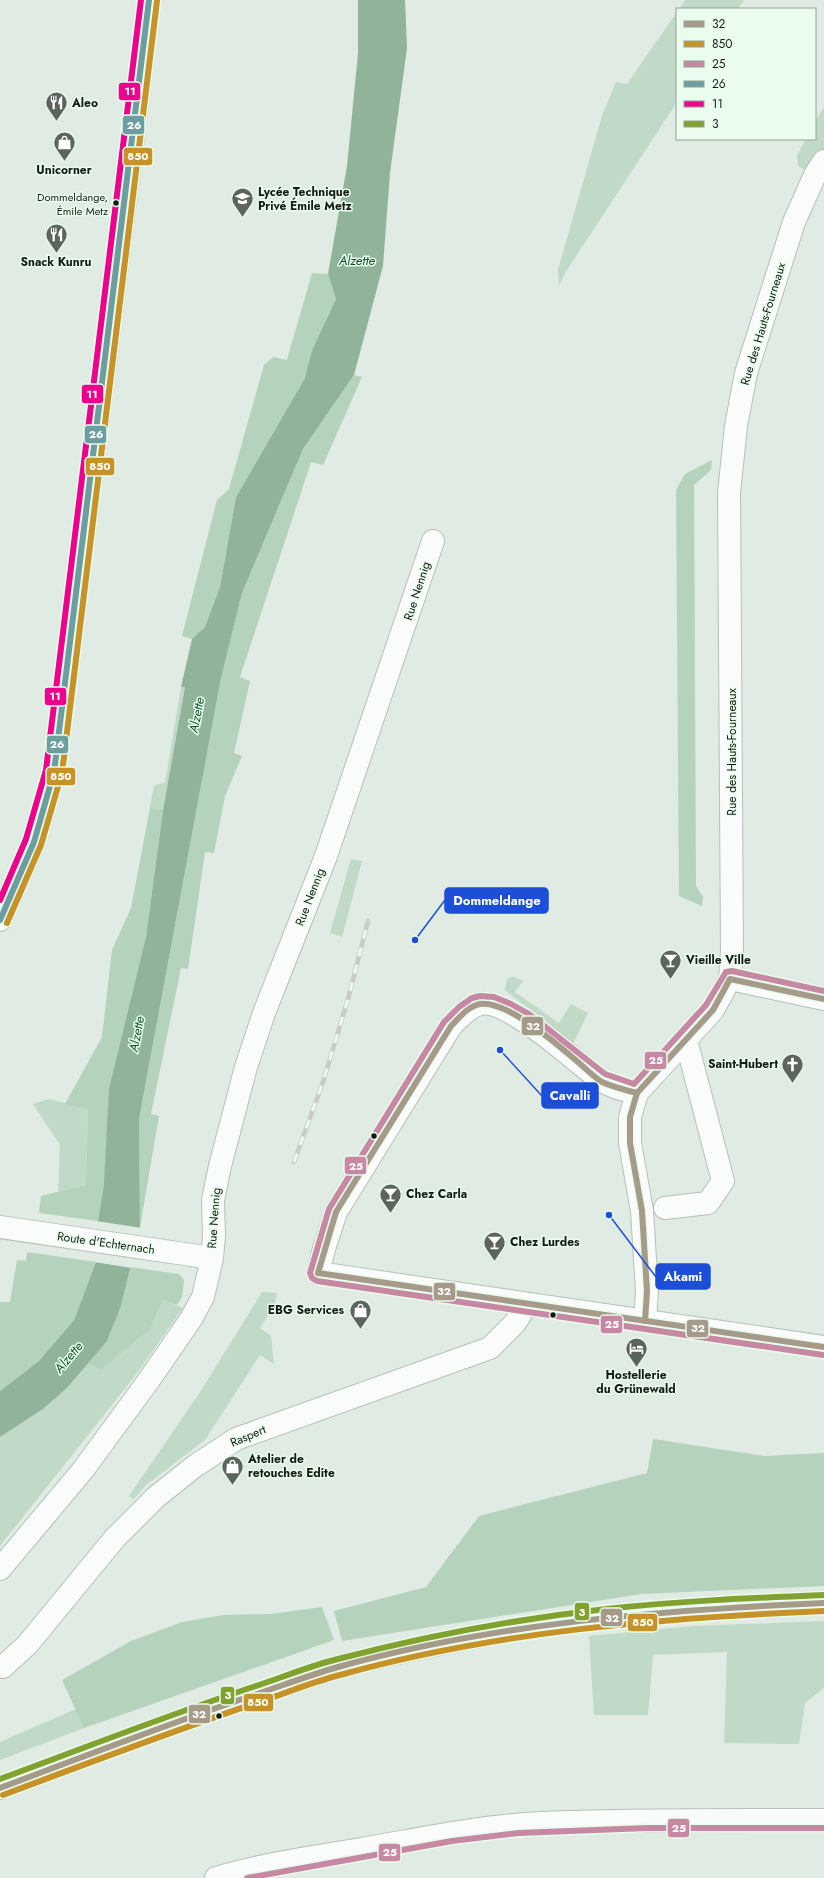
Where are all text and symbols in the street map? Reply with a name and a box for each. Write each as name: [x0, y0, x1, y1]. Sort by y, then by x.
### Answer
legend: [676, 8, 816, 140]
text: 32: [712, 15, 726, 33]
text: 850: [712, 35, 733, 53]
text: 25: [712, 55, 726, 73]
text: 26: [712, 75, 726, 93]
line badge: 11: [118, 82, 141, 101]
text: 11: [124, 83, 136, 99]
restaurant icon: Aleo: [43, 90, 69, 123]
place label: Aleo: [71, 94, 98, 112]
text: 11: [712, 95, 723, 113]
line badge: 26: [122, 115, 145, 135]
text: 3: [712, 115, 719, 133]
text: 26: [127, 117, 141, 133]
shop icon: Unicorner: [51, 130, 77, 163]
line badge: 850: [123, 147, 153, 166]
text: 850: [127, 148, 149, 164]
place label: Unicorner: [36, 161, 92, 179]
place label: Lycée Technique Privé Émile Metz: [258, 183, 353, 215]
school or university icon: Lycée Technique Privé Émile Metz: [230, 186, 256, 219]
place label: Dommeldange, Émile Metz: [37, 189, 108, 219]
marker: Dommeldange, Émile Metz: [111, 198, 121, 208]
restaurant icon: Snack Kunru: [43, 222, 69, 255]
water label: Alzette: [338, 251, 375, 270]
place label: Snack Kunru: [21, 253, 92, 271]
street label: Rue des Hauts-Fourneaux: [736, 260, 791, 388]
line badge: 11: [81, 384, 104, 404]
text: 11: [86, 386, 98, 402]
line badge: 26: [84, 425, 107, 444]
text: 26: [89, 426, 103, 442]
line badge: 850: [85, 457, 115, 476]
text: 850: [89, 458, 111, 474]
street label: Rue Nennig: [399, 559, 435, 623]
line badge: 11: [44, 687, 67, 706]
street label: Rue des Hauts-Fourneaux: [723, 687, 741, 816]
text: 11: [49, 688, 61, 704]
water label: Alzette: [184, 695, 209, 736]
line badge: 26: [46, 735, 69, 754]
text: 26: [50, 736, 64, 752]
line badge: 850: [46, 767, 76, 786]
text: 850: [50, 768, 72, 784]
street label: Rue Nennig: [291, 865, 329, 929]
callout: Dommeldange: [445, 888, 548, 913]
text: Dommeldange: [453, 891, 541, 910]
bar icon: Vieille Ville: [657, 947, 683, 980]
place label: Vieille Ville: [685, 951, 751, 969]
water label: Alzette: [124, 1014, 149, 1055]
line badge: 32: [521, 1016, 544, 1036]
text: 32: [526, 1018, 540, 1034]
line badge: 25: [644, 1051, 667, 1070]
church icon: Saint-Hubert: [780, 1051, 806, 1084]
text: 25: [649, 1052, 663, 1068]
place label: Saint-Hubert: [708, 1055, 778, 1073]
callout: Cavalli: [542, 1083, 598, 1108]
text: Cavalli: [550, 1086, 590, 1105]
unlabelled marker: [369, 1131, 379, 1141]
line badge: 25: [344, 1156, 367, 1175]
text: 25: [349, 1158, 363, 1174]
bar icon: Chez Carla: [377, 1181, 403, 1214]
place label: Chez Carla: [406, 1185, 467, 1203]
street label: Rue Nennig: [203, 1187, 225, 1249]
street label: Route d'Echternach: [56, 1227, 156, 1259]
bar icon: Chez Lurdes: [481, 1229, 507, 1262]
place label: Chez Lurdes: [510, 1233, 580, 1251]
callout: Akami: [656, 1264, 710, 1289]
text: Akami: [663, 1267, 702, 1286]
line badge: 32: [433, 1282, 456, 1301]
text: 32: [437, 1283, 451, 1299]
shop icon: EBG Services: [347, 1297, 373, 1330]
place label: EBG Services: [268, 1301, 345, 1319]
unlabelled marker: [548, 1310, 558, 1320]
line badge: 25: [600, 1315, 623, 1334]
text: 25: [605, 1316, 619, 1332]
line badge: 32: [686, 1319, 709, 1338]
text: 32: [691, 1320, 705, 1336]
hotel icon: Hostellerie du Grünewald: [623, 1335, 649, 1368]
water label: Alzette: [49, 1337, 88, 1378]
place label: Hostellerie du Grünewald: [596, 1366, 676, 1398]
street label: Raspert: [227, 1420, 269, 1452]
place label: Atelier de retouches Edite: [247, 1450, 335, 1482]
shop icon: Atelier de retouches Edite: [219, 1453, 245, 1486]
line badge: 3: [574, 1602, 590, 1621]
text: 3: [579, 1604, 586, 1620]
line badge: 32: [600, 1608, 623, 1627]
text: 32: [605, 1610, 619, 1626]
line badge: 850: [627, 1613, 658, 1632]
text: 850: [632, 1614, 654, 1630]
line badge: 3: [220, 1686, 235, 1705]
text: 3: [225, 1687, 232, 1703]
line badge: 850: [243, 1693, 274, 1712]
text: 850: [247, 1694, 269, 1710]
line badge: 32: [188, 1704, 211, 1724]
text: 32: [192, 1706, 206, 1722]
unlabelled marker: [214, 1711, 224, 1721]
line badge: 25: [667, 1818, 690, 1838]
text: 25: [672, 1820, 686, 1836]
line badge: 25: [378, 1843, 401, 1862]
text: 25: [383, 1844, 397, 1860]

